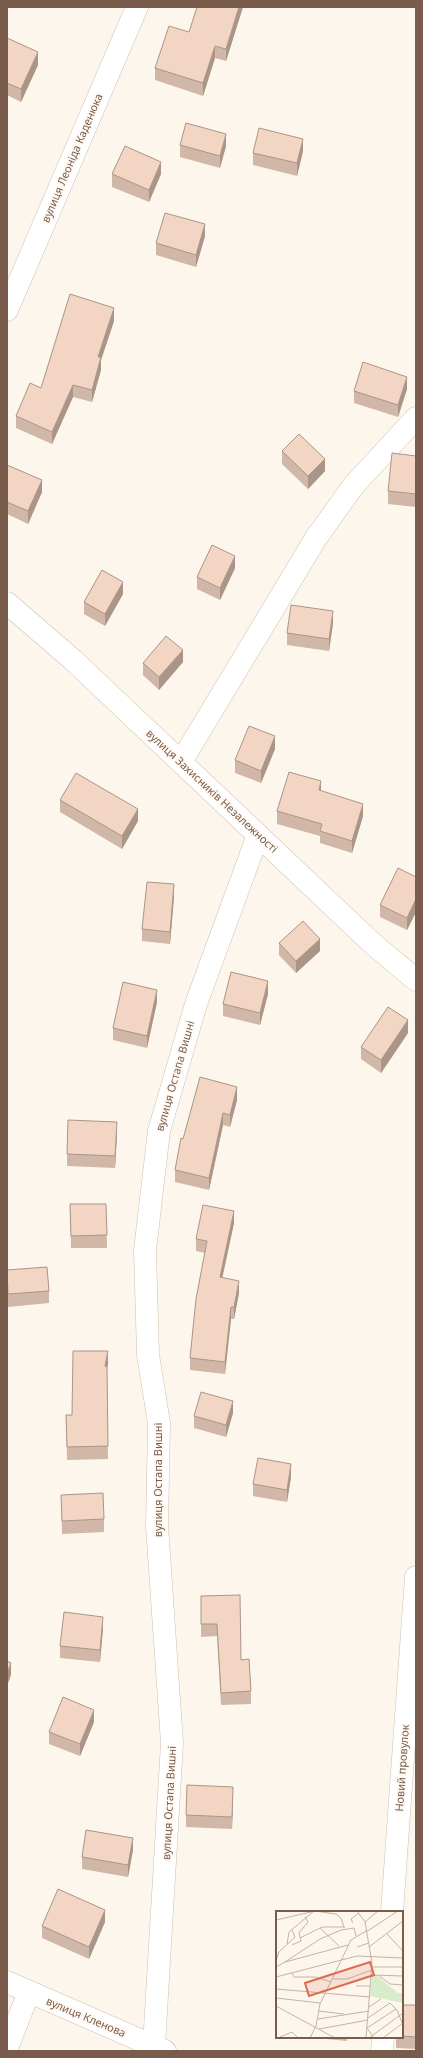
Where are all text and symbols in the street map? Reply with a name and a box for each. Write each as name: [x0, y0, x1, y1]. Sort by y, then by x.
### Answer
street label: вулиця Леоніда Каденюка: [38, 91, 106, 225]
street label: вулиця Захисників Незалежності: [143, 726, 281, 856]
street label: вулиця Остапа Вишні: [152, 1019, 198, 1133]
street label: вулиця Остапа Вишні: [150, 1423, 165, 1537]
street label: Новий провулок: [391, 1724, 412, 1812]
street label: вулиця Остапа Вишні: [158, 1745, 179, 1861]
inset map: [276, 1911, 403, 2038]
street label: вулиця Кленова: [44, 1993, 128, 2040]

